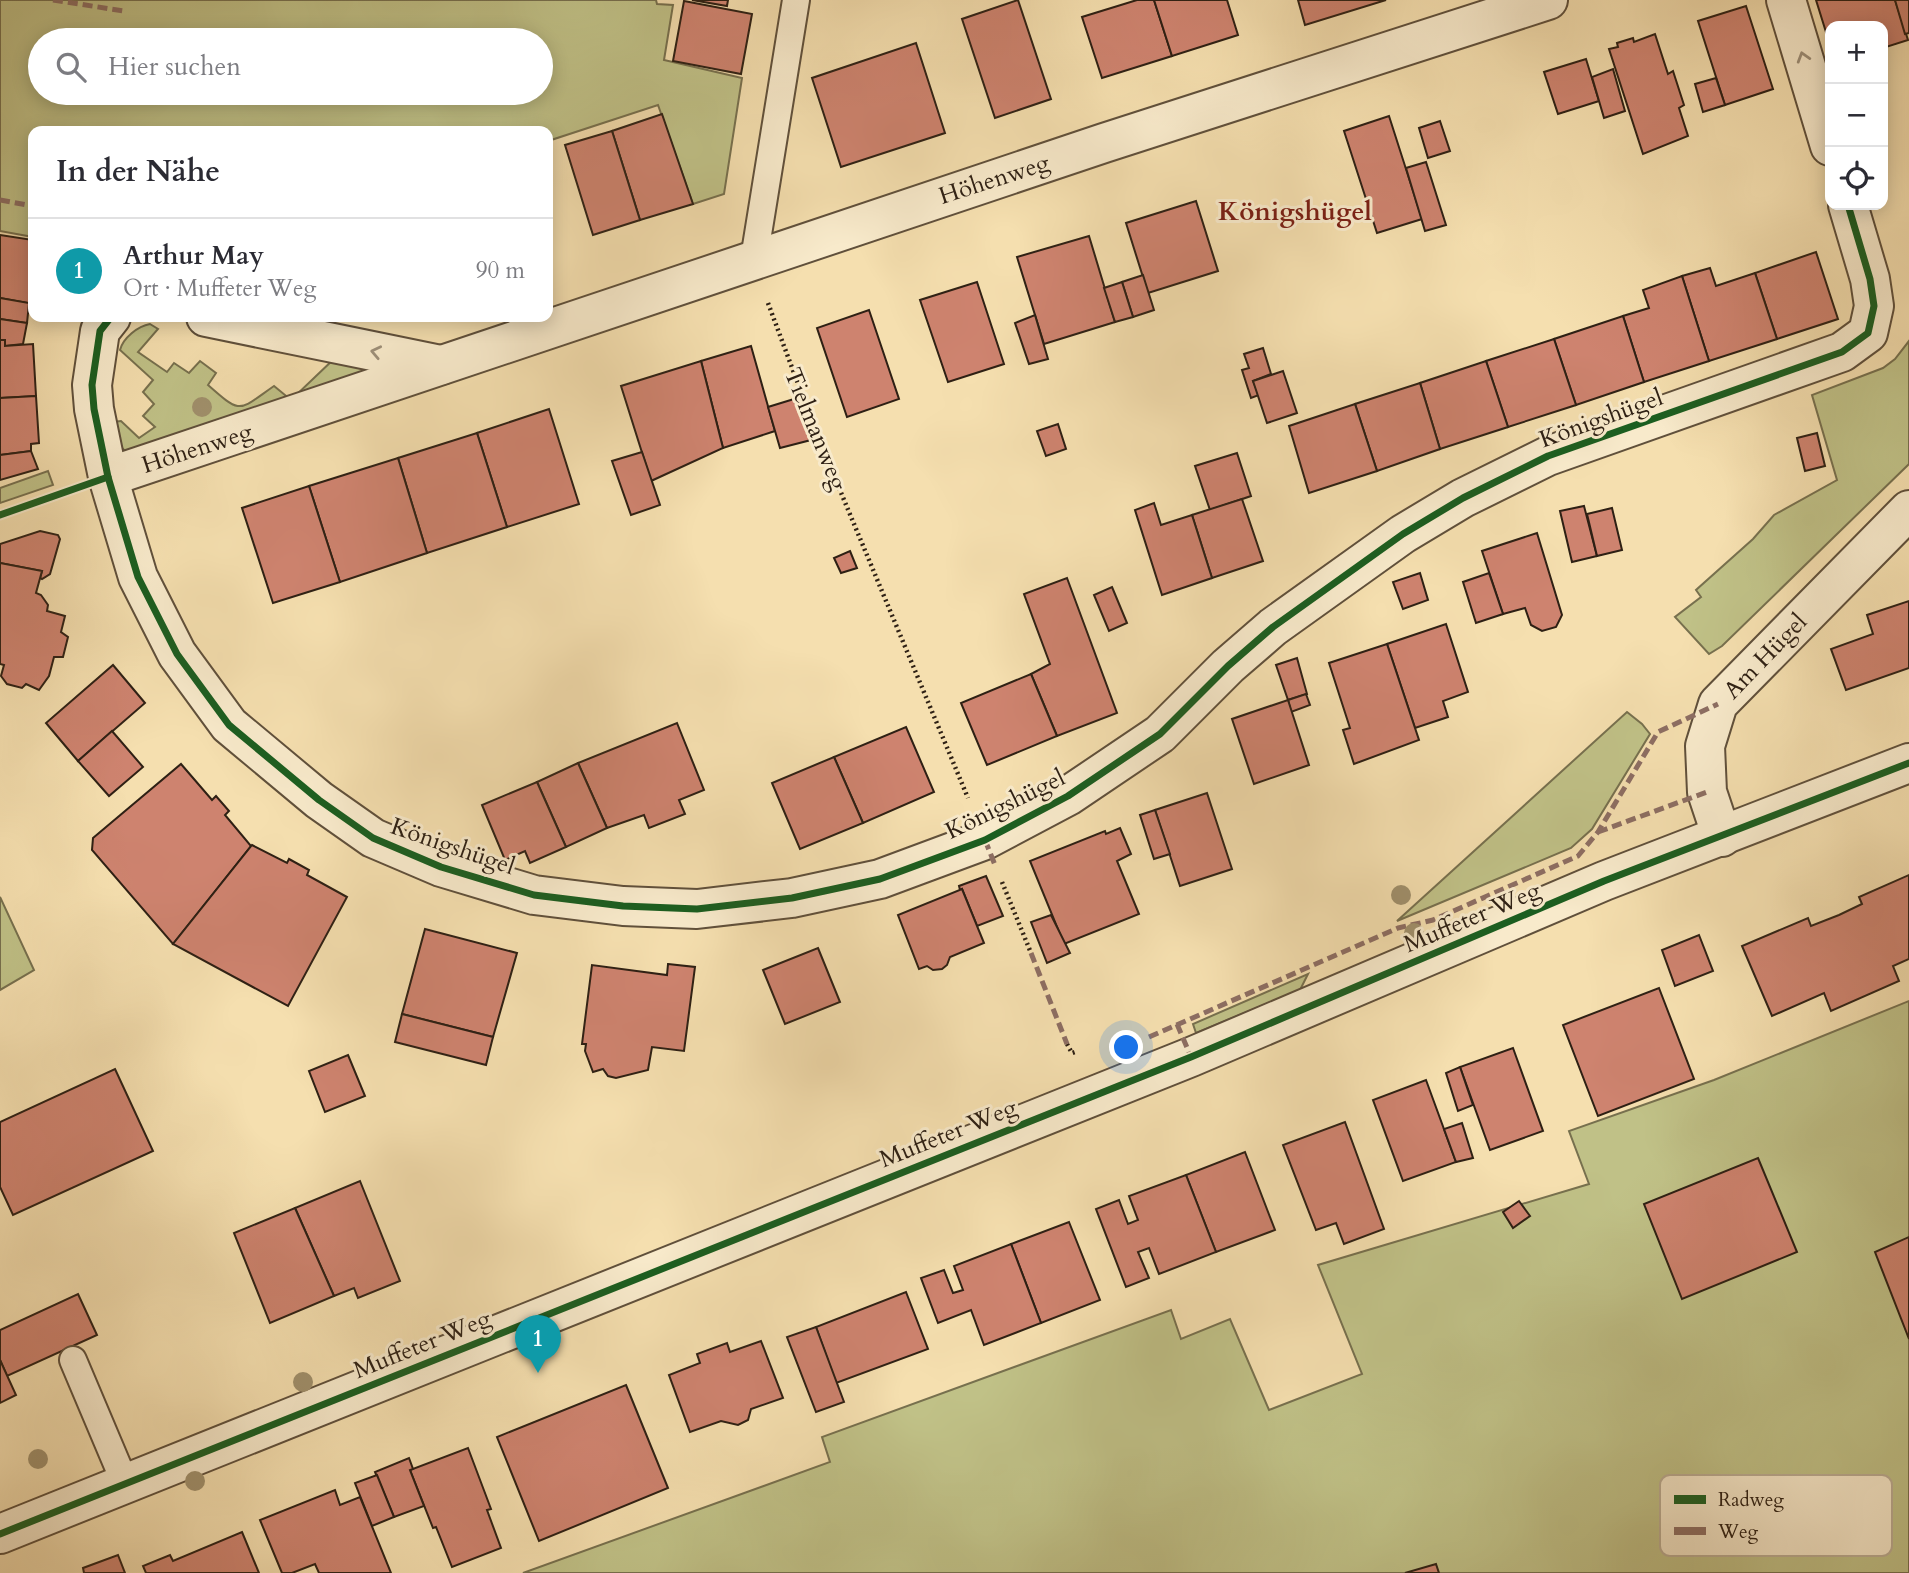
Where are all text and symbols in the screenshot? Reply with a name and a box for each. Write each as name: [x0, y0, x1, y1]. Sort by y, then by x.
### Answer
map controls: [1825, 21, 1888, 210]
button: +: [1825, 21, 1888, 84]
search box: [28, 28, 553, 105]
icon: search: [52, 48, 90, 86]
text: Hier suchen: [108, 49, 241, 84]
one-way arrow: [1797, 51, 1812, 63]
button: −: [1825, 84, 1888, 147]
street label: Höhenweg: [935, 146, 1054, 213]
button: locate: [1825, 147, 1888, 210]
text: In der Nähe: [56, 151, 220, 192]
district label: Königshügel: [1218, 194, 1372, 229]
text: Arthur May: [123, 238, 264, 273]
text: 1: [73, 255, 85, 286]
text: 90 m: [476, 255, 525, 286]
text: Ort · Muffeter Weg: [123, 273, 316, 304]
one-way arrow: [370, 345, 382, 360]
street label: Tielmanweg: [776, 363, 855, 496]
street label: Königshügel: [1535, 381, 1668, 456]
street label: Höhenweg: [138, 415, 257, 482]
street label: Am Hügel: [1716, 606, 1815, 706]
street label: Königshügel: [940, 761, 1071, 848]
street label: Königshügel: [386, 810, 519, 883]
street label: Muffeter Weg: [1399, 874, 1546, 961]
your location: [1109, 1030, 1143, 1064]
street label: Muffeter Weg: [874, 1091, 1022, 1176]
street label: Muffeter Weg: [348, 1302, 496, 1387]
pin: 1: [515, 1315, 561, 1373]
legend: [1660, 1475, 1892, 1556]
text: Radweg: [1718, 1487, 1784, 1513]
text: Weg: [1717, 1519, 1759, 1545]

